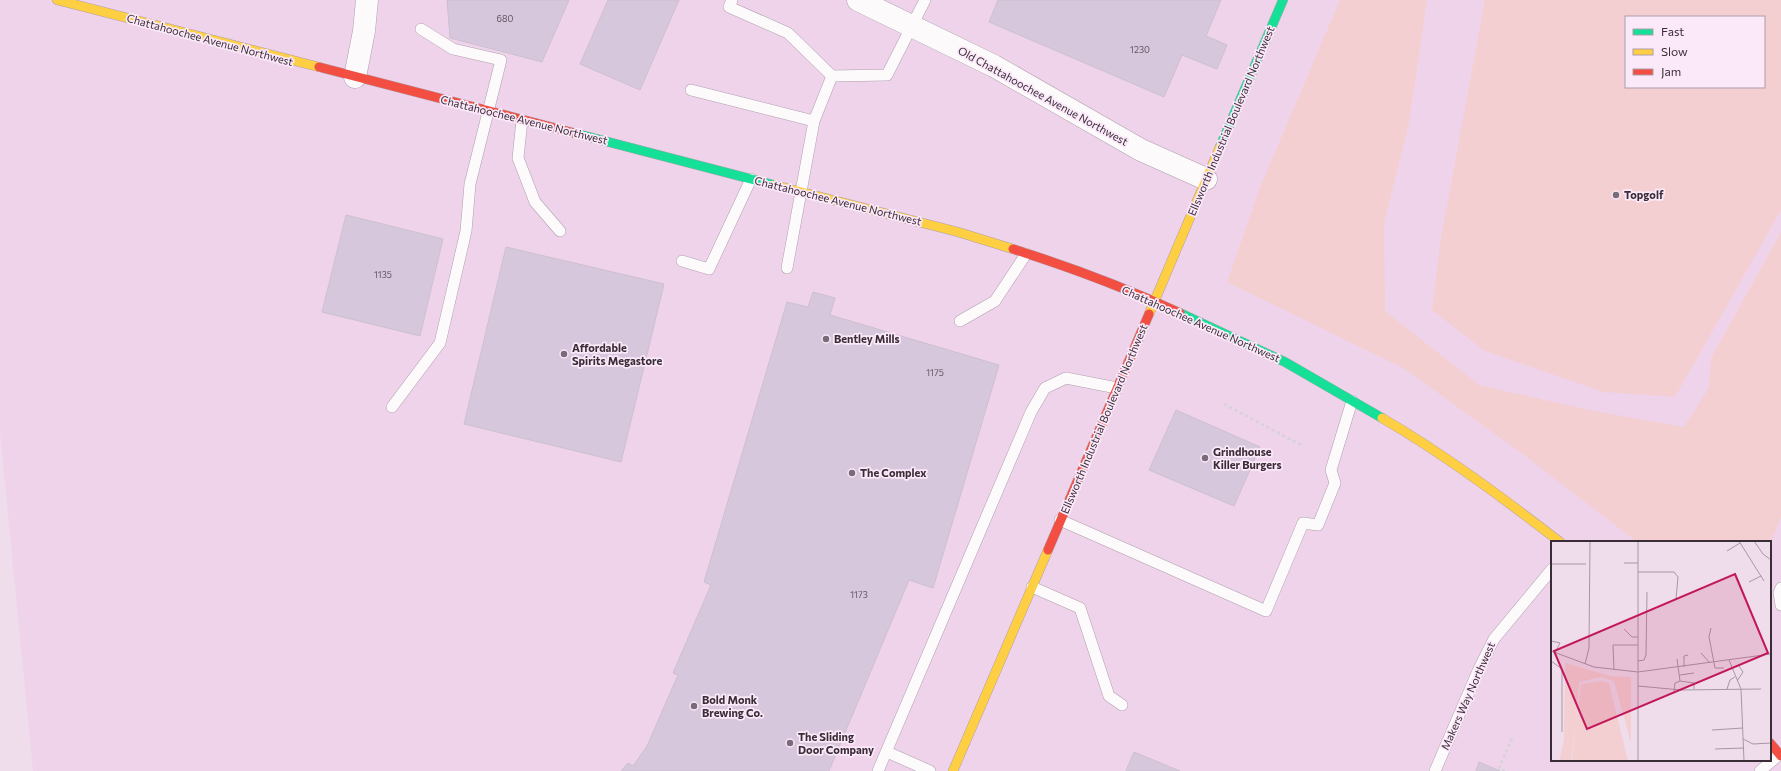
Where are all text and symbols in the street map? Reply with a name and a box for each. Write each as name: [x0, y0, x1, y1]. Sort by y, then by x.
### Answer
street label: Chattahoochee Avenue Northwest: [125, 11, 295, 68]
house number: 680: [497, 13, 514, 24]
legend: [1625, 16, 1765, 88]
street label: Ellsworth Industrial Boulevard Northwest: [1185, 24, 1277, 218]
text: Fast: [1661, 24, 1684, 38]
street label: Old Chattahoochee Avenue Northwest: [956, 43, 1131, 148]
house number: 1230: [1130, 44, 1150, 55]
text: Slow: [1661, 44, 1688, 58]
text: Jam: [1661, 64, 1681, 79]
street label: Chattahoochee Avenue Northwest: [439, 92, 610, 147]
street label: Chattahoochee Avenue Northwest: [753, 173, 924, 228]
place label: Topgolf: [1624, 188, 1664, 201]
marker: Topgolf: [1611, 190, 1621, 200]
house number: 1135: [374, 269, 392, 280]
street label: Chattahoochee Avenue Northwest: [1120, 283, 1283, 365]
street label: Ellsworth Industrial Boulevard Northwest: [1058, 322, 1150, 516]
place label: Bentley Mills: [834, 332, 900, 345]
marker: Bentley Mills: [821, 334, 831, 344]
place label: Affordable Spirits Megastore: [572, 341, 662, 367]
marker: Affordable Spirits Megastore: [559, 349, 569, 359]
house number: 1175: [926, 367, 944, 378]
place label: Grindhouse Killer Burgers: [1213, 445, 1282, 471]
marker: Grindhouse Killer Burgers: [1200, 453, 1210, 463]
place label: The Complex: [860, 466, 927, 479]
marker: The Complex: [847, 468, 857, 478]
inset map: [1551, 541, 1771, 761]
house number: 1173: [850, 589, 868, 600]
street label: Makers Way Northwest: [1438, 639, 1497, 752]
place label: Bold Monk Brewing Co.: [702, 693, 763, 719]
marker: Bold Monk Brewing Co.: [689, 701, 699, 711]
place label: The Sliding Door Company: [798, 730, 874, 756]
marker: The Sliding Door Company: [785, 738, 795, 748]

